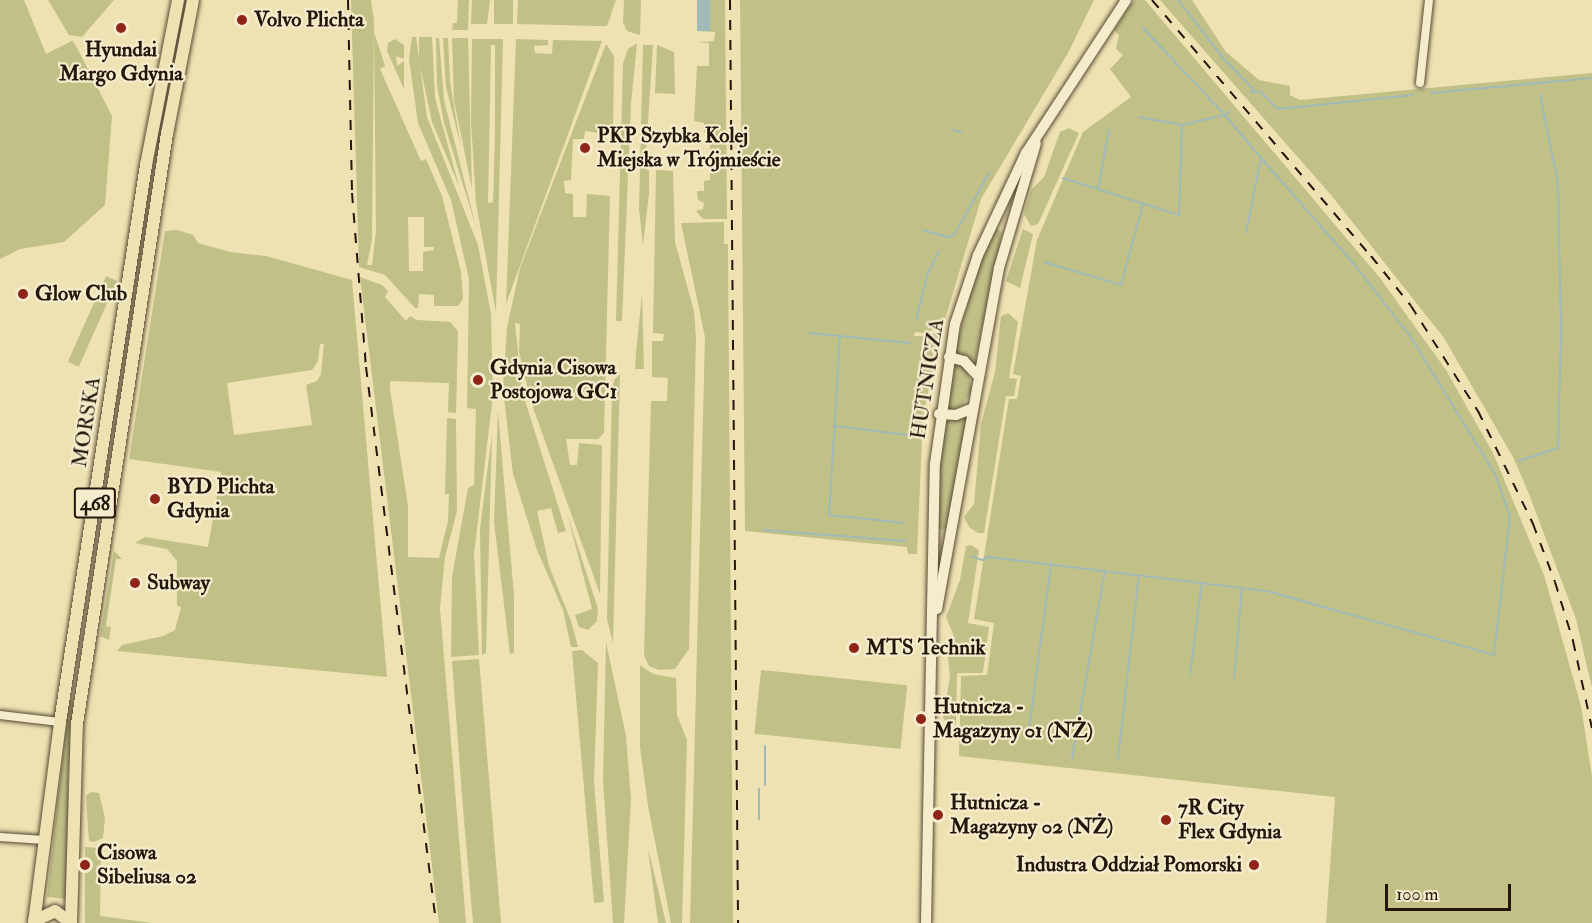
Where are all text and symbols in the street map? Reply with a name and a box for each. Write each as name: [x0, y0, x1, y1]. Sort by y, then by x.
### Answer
place label: Volvo Plichta: [254, 7, 364, 33]
marker: Volvo Plichta: [235, 13, 249, 27]
marker: Hyundai Margo Gdynia: [114, 21, 128, 35]
place label: Hyundai Margo Gdynia: [59, 37, 183, 87]
place label: PKP Szybka Kolej Miejska w Trójmieście: [597, 123, 780, 173]
marker: PKP Szybka Kolej Miejska w Trójmieście: [578, 141, 592, 155]
place label: Glow Club: [35, 281, 127, 307]
marker: Glow Club: [16, 287, 30, 301]
street label: HUTNICZA: [906, 317, 950, 441]
place label: Gdynia Cisowa Postojowa GC1: [490, 355, 617, 405]
marker: Gdynia Cisowa Postojowa GC1: [471, 373, 485, 387]
street label: MORSKA: [67, 375, 107, 469]
place label: BYD Plichta Gdynia: [167, 474, 275, 524]
road number: 468: [72, 486, 118, 520]
marker: BYD Plichta Gdynia: [148, 492, 162, 506]
place label: Subway: [147, 570, 210, 596]
marker: Subway: [128, 576, 142, 590]
place label: MTS Technik: [866, 635, 986, 661]
marker: MTS Technik: [847, 641, 861, 655]
place label: Hutnicza - Magazyny 01 (NŻ): [933, 694, 1093, 744]
marker: Hutnicza - Magazyny 01 (NŻ): [914, 712, 928, 726]
place label: Hutnicza - Magazyny 02 (NŻ): [950, 790, 1113, 840]
place label: 7R City Flex Gdynia: [1178, 795, 1281, 845]
marker: Hutnicza - Magazyny 02 (NŻ): [931, 808, 945, 822]
marker: 7R City Flex Gdynia: [1159, 813, 1173, 827]
place label: Cisowa Sibeliusa 02: [97, 840, 197, 890]
place label: Industra Oddział Pomorski: [1016, 852, 1242, 878]
marker: Cisowa Sibeliusa 02: [78, 858, 92, 872]
marker: Industra Oddział Pomorski: [1247, 858, 1261, 872]
scale bar: [1388, 872, 1514, 910]
text: 100 m: [1396, 883, 1439, 906]

